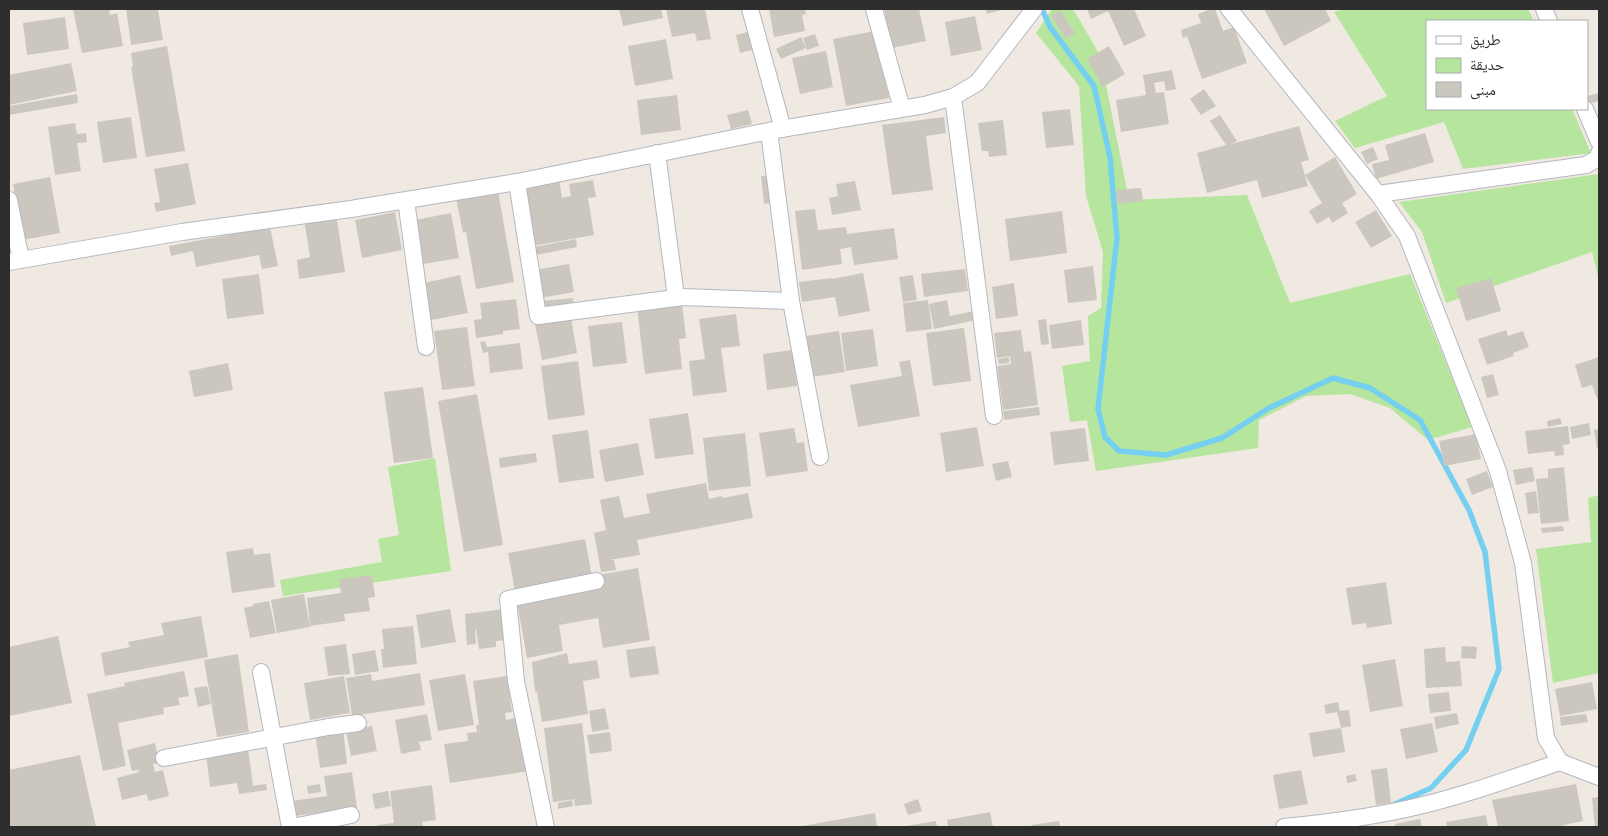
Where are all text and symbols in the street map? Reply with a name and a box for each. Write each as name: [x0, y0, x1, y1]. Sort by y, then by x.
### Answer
legend: [1426, 20, 1588, 110]
text: طريق: [1470, 31, 1501, 50]
text: حديقة: [1470, 56, 1505, 74]
text: مبنى: [1470, 81, 1496, 100]

